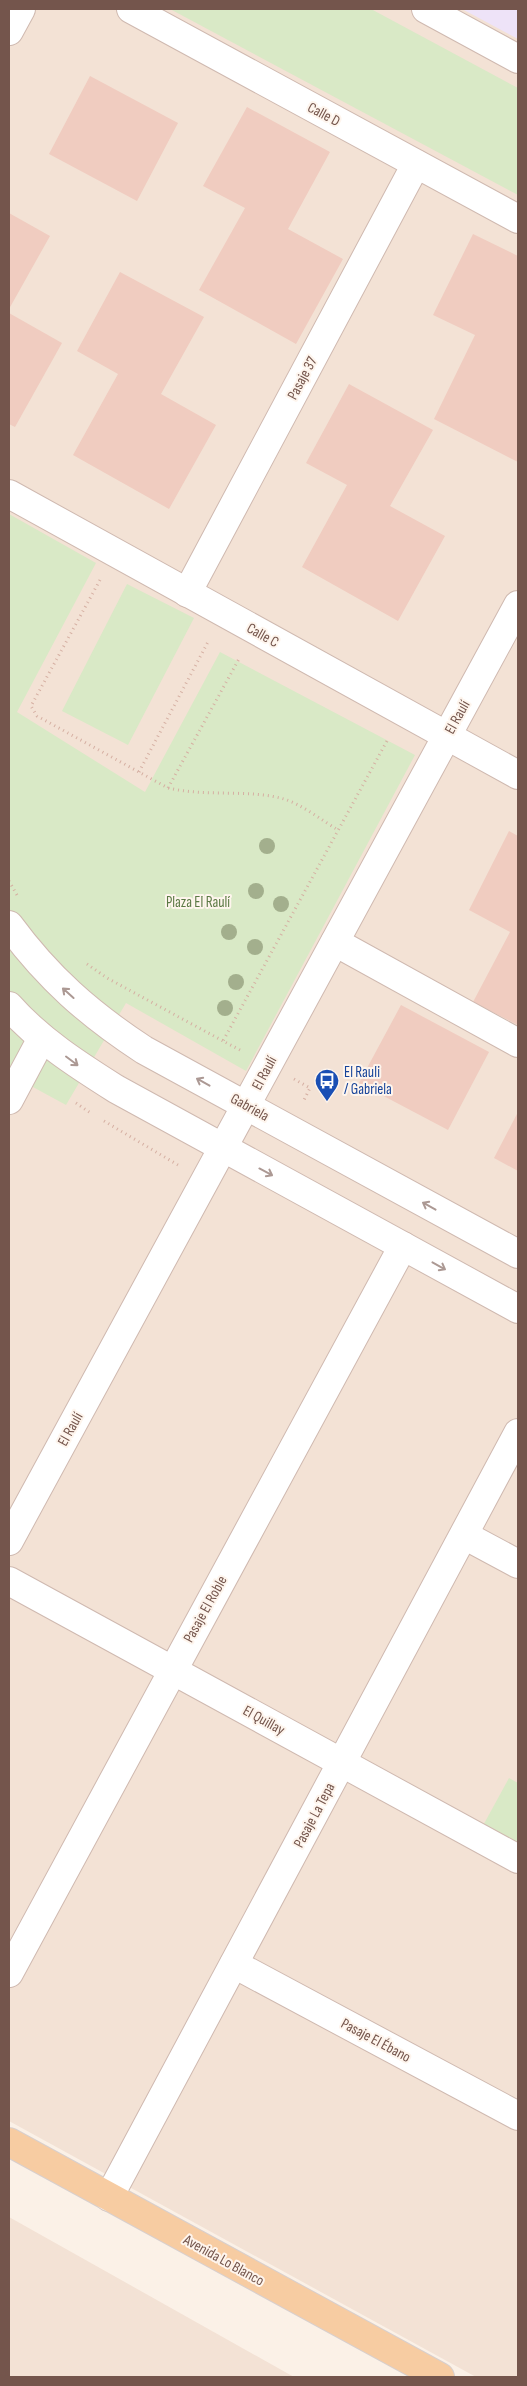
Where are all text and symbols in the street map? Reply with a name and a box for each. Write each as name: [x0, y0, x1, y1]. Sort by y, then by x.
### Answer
street label: Calle D: [304, 98, 343, 131]
street label: Pasaje 37: [283, 353, 322, 403]
street label: Calle C: [243, 619, 282, 652]
street label: El Raulí: [440, 697, 475, 737]
park label: Plaza El Raulí: [166, 893, 230, 912]
one-way arrow: [62, 987, 75, 999]
street label: El Raulí: [248, 1053, 281, 1093]
one-way arrow: [65, 1056, 79, 1066]
place label: El Rauli / Gabriela: [344, 1063, 392, 1099]
bus stop icon: El Rauli / Gabriela: [314, 1068, 340, 1102]
one-way arrow: [196, 1077, 211, 1087]
street label: Gabriela: [227, 1089, 273, 1126]
one-way arrow: [258, 1167, 273, 1177]
one-way arrow: [422, 1201, 437, 1211]
one-way arrow: [432, 1261, 447, 1271]
street label: El Raulí: [53, 1409, 88, 1449]
street label: Pasaje El Roble: [179, 1572, 232, 1646]
street label: El Quillay: [240, 1701, 288, 1740]
street label: Pasaje La Tepa: [289, 1779, 340, 1851]
street label: Pasaje El Ébano: [338, 2014, 414, 2067]
street label: Avenida Lo Blanco: [179, 2230, 267, 2290]

